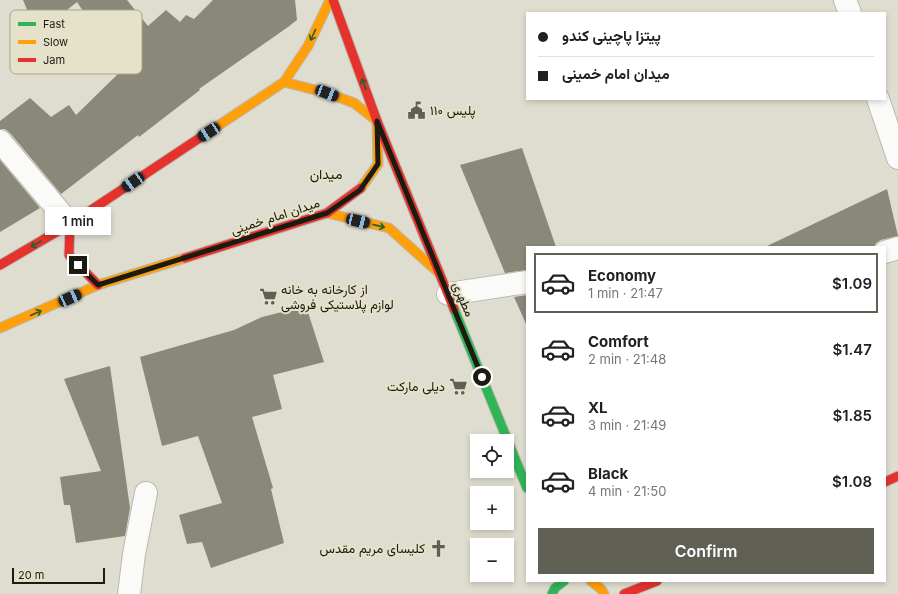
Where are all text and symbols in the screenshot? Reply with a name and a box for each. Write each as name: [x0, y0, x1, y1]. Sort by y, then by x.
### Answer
legend: [10, 10, 142, 74]
text: Fast: [43, 17, 65, 31]
text: پیتزا پاچینی کندو: [562, 26, 661, 45]
one-way arrow: [309, 29, 316, 41]
text: Slow: [43, 35, 68, 49]
text: Jam: [43, 53, 65, 67]
text: میدان امام خمینی: [562, 64, 670, 83]
one-way arrow: [359, 79, 367, 91]
car: [314, 83, 340, 103]
public building icon: پلیس ۱۱۰: [407, 100, 427, 120]
place label: پلیس ۱۱۰: [430, 102, 476, 120]
car: [196, 120, 222, 144]
district label: میدان: [310, 165, 342, 183]
car: [120, 170, 146, 194]
street label: میدان امام خمینی: [229, 194, 322, 239]
callout: 1 min: [45, 207, 111, 235]
car: [345, 212, 371, 230]
text: 1 min: [62, 213, 94, 229]
one-way arrow: [372, 222, 385, 230]
one-way arrow: [31, 240, 43, 248]
route end: [69, 256, 87, 274]
icon: car: [540, 265, 576, 301]
text: Economy: [588, 266, 656, 285]
text: $1.09: [832, 274, 872, 293]
street label: مطهری: [449, 279, 478, 319]
place label: از کارخانه به خانه لوازم پلاستیکی فروشی: [281, 281, 394, 314]
text: 1 min · 21:47: [588, 285, 663, 301]
supermarket icon: از کارخانه به خانه لوازم پلاستیکی فروشی: [258, 286, 278, 306]
car: [57, 288, 83, 308]
one-way arrow: [29, 308, 41, 316]
icon: car: [540, 331, 576, 367]
text: Comfort: [588, 332, 649, 351]
text: $1.47: [832, 340, 872, 359]
text: 2 min · 21:48: [588, 351, 666, 367]
route start: [473, 368, 491, 386]
supermarket icon: دیلی مارکت: [448, 376, 468, 396]
place label: دیلی مارکت: [387, 378, 445, 395]
icon: car: [540, 397, 576, 433]
text: XL: [588, 398, 608, 417]
text: $1.85: [832, 406, 872, 425]
text: 3 min · 21:49: [588, 417, 666, 433]
map controls: [470, 434, 514, 582]
button: locate: [470, 434, 514, 478]
icon: car: [540, 463, 576, 499]
text: Black: [588, 464, 628, 483]
text: $1.08: [832, 472, 872, 491]
text: 4 min · 21:50: [588, 483, 666, 499]
button: +: [470, 486, 514, 530]
button: Confirm: [538, 528, 874, 574]
church icon: کلیسای مریم مقدس: [428, 538, 448, 558]
button: −: [470, 538, 514, 582]
place label: کلیسای مریم مقدس: [320, 540, 425, 557]
scale bar: [12, 566, 105, 585]
text: 20 m: [18, 568, 44, 582]

